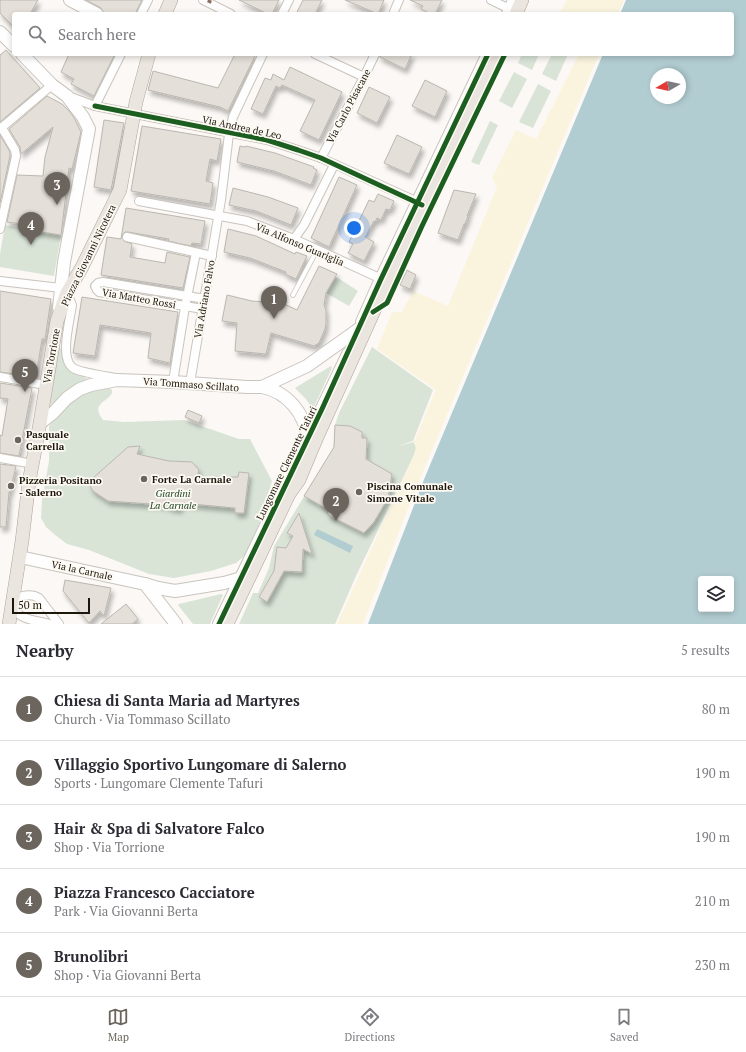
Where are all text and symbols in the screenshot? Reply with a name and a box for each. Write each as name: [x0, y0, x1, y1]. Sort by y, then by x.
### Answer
search box: [12, 12, 734, 56]
icon: search: [26, 23, 48, 45]
text: Search here: [58, 24, 136, 44]
street label: Via Carlo Pisacane: [323, 67, 374, 146]
north arrow: [650, 68, 686, 104]
street label: Via Andrea de Leo: [201, 113, 283, 142]
pin: 3: [44, 172, 70, 205]
street label: Piazza Giovanni Nicotera: [58, 202, 119, 308]
pin: 4: [18, 212, 44, 245]
your location: [344, 218, 364, 238]
street label: Via Alfonso Guariglia: [254, 220, 346, 269]
street label: Via Adriano Falvo: [191, 258, 218, 339]
street label: Via Matteo Rossi: [101, 286, 177, 311]
pin: 1: [261, 286, 287, 319]
street label: Via Torrione: [40, 328, 63, 385]
pin: 5: [12, 359, 38, 392]
street label: Via Tommaso Scillato: [142, 375, 240, 394]
street label: Lungomare Clemente Tafuri: [253, 404, 320, 522]
place label: Pasquale Carrella: [26, 428, 69, 453]
marker: Pasquale Carrella: [13, 435, 23, 445]
place label: Forte La Carnale: [152, 473, 232, 486]
place label: Pizzeria Positano - Salerno: [19, 474, 102, 499]
marker: Forte La Carnale: [139, 474, 149, 484]
place label: Piscina Comunale Simone Vitale: [367, 480, 453, 505]
marker: Pizzeria Positano - Salerno: [6, 481, 16, 491]
park label: Giardini La Carnale: [149, 487, 197, 512]
marker: Piscina Comunale Simone Vitale: [354, 487, 364, 497]
pin: 2: [323, 488, 349, 521]
street label: Via la Carnale: [50, 558, 114, 583]
map controls: [698, 576, 734, 612]
button: layers: [698, 576, 734, 612]
scale bar: [12, 596, 90, 615]
text: 50 m: [18, 598, 42, 612]
text: Nearby: [16, 639, 74, 662]
text: 5 results: [681, 641, 730, 659]
text: Chiesa di Santa Maria ad Martyres: [54, 690, 300, 710]
text: 1: [25, 700, 33, 718]
text: 80 m: [702, 700, 730, 718]
text: Church · Via Tommaso Scillato: [54, 710, 230, 728]
text: Villaggio Sportivo Lungomare di Salerno: [54, 754, 347, 774]
text: 2: [25, 764, 33, 782]
text: 190 m: [695, 764, 730, 782]
text: Sports · Lungomare Clemente Tafuri: [54, 774, 263, 792]
text: Hair & Spa di Salvatore Falco: [54, 818, 264, 838]
text: 3: [25, 828, 33, 846]
text: 190 m: [695, 828, 730, 846]
text: Shop · Via Torrione: [54, 838, 165, 856]
text: Piazza Francesco Cacciatore: [54, 882, 255, 902]
text: 4: [25, 892, 33, 910]
text: 210 m: [695, 892, 730, 910]
text: Park · Via Giovanni Berta: [54, 902, 198, 920]
text: Brunolibri: [54, 946, 128, 966]
text: 5: [25, 956, 33, 974]
text: 230 m: [695, 956, 730, 974]
text: Shop · Via Giovanni Berta: [54, 966, 201, 984]
tab: Map: [107, 1006, 129, 1044]
tab: Directions: [344, 1006, 395, 1044]
tab: Saved: [610, 1006, 639, 1044]

